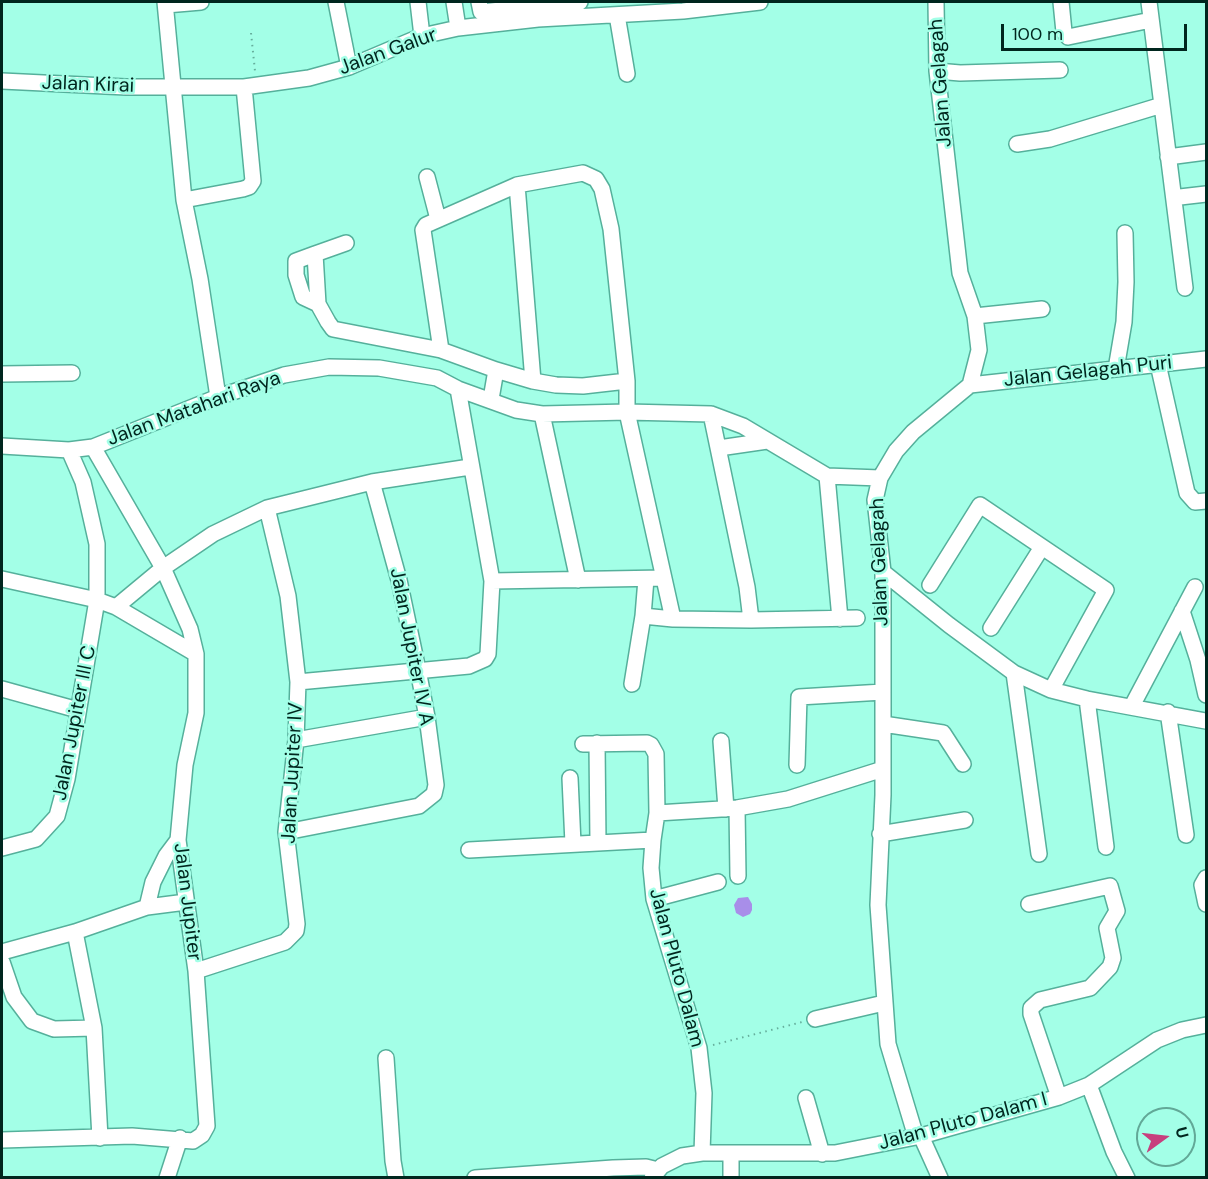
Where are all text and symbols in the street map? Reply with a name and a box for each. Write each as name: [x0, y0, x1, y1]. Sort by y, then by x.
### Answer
scale bar: [1004, 12, 1190, 50]
street label: Jalan Gelagah: [925, 18, 957, 148]
text: 100 m: [1012, 22, 1063, 46]
street label: Jalan Galur: [336, 23, 440, 81]
street label: Jalan Kirai: [41, 71, 135, 99]
street label: Jalan Gelagah Puri: [1003, 351, 1173, 393]
street label: Jalan Matahari Raya: [104, 366, 284, 452]
street label: Jalan Gelagah: [866, 497, 894, 627]
street label: Jalan Jupiter IV A: [384, 566, 438, 728]
street label: Jalan Jupiter III C: [48, 644, 102, 802]
street label: Jalan Jupiter IV: [277, 702, 309, 844]
street label: Jalan Jupiter: [168, 842, 206, 962]
street label: Jalan Pluto Dalam: [643, 886, 709, 1050]
street label: Jalan Pluto Dalam I: [876, 1088, 1050, 1156]
north arrow: [1136, 1107, 1196, 1167]
text: U: [1170, 1125, 1193, 1141]

